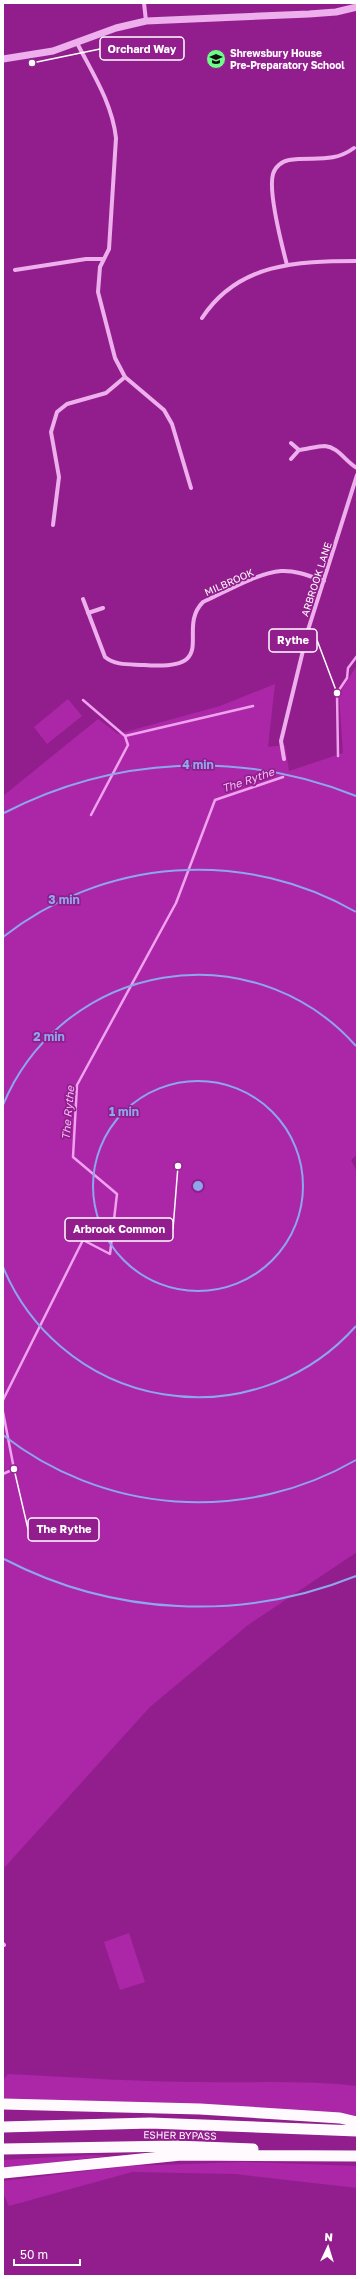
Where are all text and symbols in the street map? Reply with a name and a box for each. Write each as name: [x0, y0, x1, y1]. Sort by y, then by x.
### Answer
callout: Orchard Way: [100, 37, 184, 60]
text: Orchard Way: [108, 42, 177, 55]
place label: Shrewsbury House Pre-Preparatory School: [230, 47, 345, 71]
school or university icon: Shrewsbury House Pre-Preparatory School: [205, 48, 227, 70]
street label: ARBROOK LANE: [298, 540, 334, 618]
street label: MILBROOK: [203, 566, 256, 598]
callout: Rythe: [269, 629, 317, 652]
text: Rythe: [277, 633, 310, 646]
text: 4 min: [182, 757, 214, 772]
water label: The Rythe: [220, 764, 277, 795]
text: 3 min: [48, 892, 80, 907]
text: 2 min: [33, 1029, 65, 1044]
water label: The Rythe: [59, 1084, 77, 1141]
text: 1 min: [109, 1104, 139, 1119]
centre of rings: [191, 1179, 205, 1193]
callout: Arbrook Common: [65, 1218, 173, 1241]
text: Arbrook Common: [73, 1222, 165, 1235]
callout: The Rythe: [28, 1518, 99, 1541]
text: The Rythe: [36, 1522, 92, 1535]
street label: ESHER BYPASS: [143, 2128, 217, 2142]
north arrow: [308, 2227, 348, 2267]
text: N: [324, 2230, 333, 2243]
scale bar: [14, 2241, 80, 2267]
text: 50 m: [20, 2247, 48, 2262]

